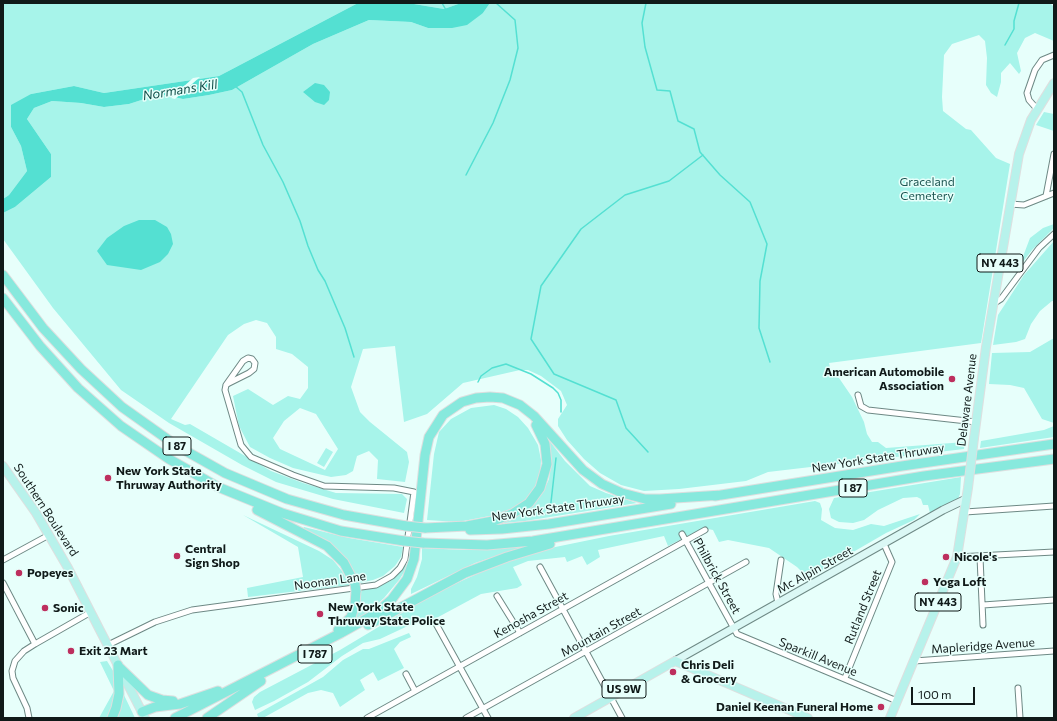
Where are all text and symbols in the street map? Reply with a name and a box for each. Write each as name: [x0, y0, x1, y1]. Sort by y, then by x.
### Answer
water label: Normans Kill: [142, 76, 218, 104]
park label: Graceland Cemetery: [899, 175, 955, 203]
road number: NY 443: [977, 254, 1023, 272]
street label: Delaware Avenue: [954, 353, 980, 447]
place label: American Automobile Association: [824, 365, 944, 393]
marker: American Automobile Association: [947, 374, 957, 384]
road number: I 87: [163, 437, 191, 455]
street label: New York State Thruway: [811, 440, 945, 476]
street label: Southern Boulevard: [11, 461, 81, 559]
place label: New York State Thruway Authority: [116, 464, 222, 492]
marker: New York State Thruway Authority: [103, 473, 113, 483]
road number: I 87: [839, 479, 867, 497]
street label: New York State Thruway: [491, 492, 625, 524]
street label: Philbrick Street: [690, 536, 744, 616]
place label: Central Sign Shop: [185, 542, 240, 570]
street label: Mc Alpin Street: [775, 543, 855, 597]
place label: Nicole's: [954, 550, 997, 564]
marker: Central Sign Shop: [172, 551, 182, 561]
marker: Nicole's: [941, 552, 951, 562]
place label: Popeyes: [27, 566, 73, 580]
marker: Popeyes: [14, 568, 24, 578]
street label: Rutland Street: [842, 568, 884, 646]
street label: Noonan Lane: [293, 569, 367, 593]
place label: Yoga Loft: [933, 575, 986, 589]
marker: Yoga Loft: [920, 577, 930, 587]
street label: Kenosha Street: [491, 589, 571, 641]
road number: NY 443: [915, 593, 961, 611]
place label: New York State Thruway State Police: [328, 600, 445, 628]
place label: Sonic: [53, 601, 83, 615]
marker: Sonic: [40, 603, 50, 613]
street label: Mountain Street: [558, 604, 644, 660]
marker: New York State Thruway State Police: [315, 609, 325, 619]
street label: Sparkill Avenue: [777, 635, 859, 679]
street label: Mapleridge Avenue: [931, 635, 1035, 657]
place label: Exit 23 Mart: [79, 644, 148, 658]
road number: I 787: [298, 645, 332, 663]
marker: Exit 23 Mart: [66, 646, 76, 656]
place label: Chris Deli & Grocery: [681, 658, 737, 686]
marker: Chris Deli & Grocery: [668, 667, 678, 677]
scale bar: [913, 679, 977, 705]
road number: US 9W: [602, 680, 646, 698]
text: 100 m: [918, 687, 952, 701]
place label: Daniel Keenan Funeral Home: [716, 700, 873, 714]
marker: Daniel Keenan Funeral Home: [876, 702, 886, 712]

